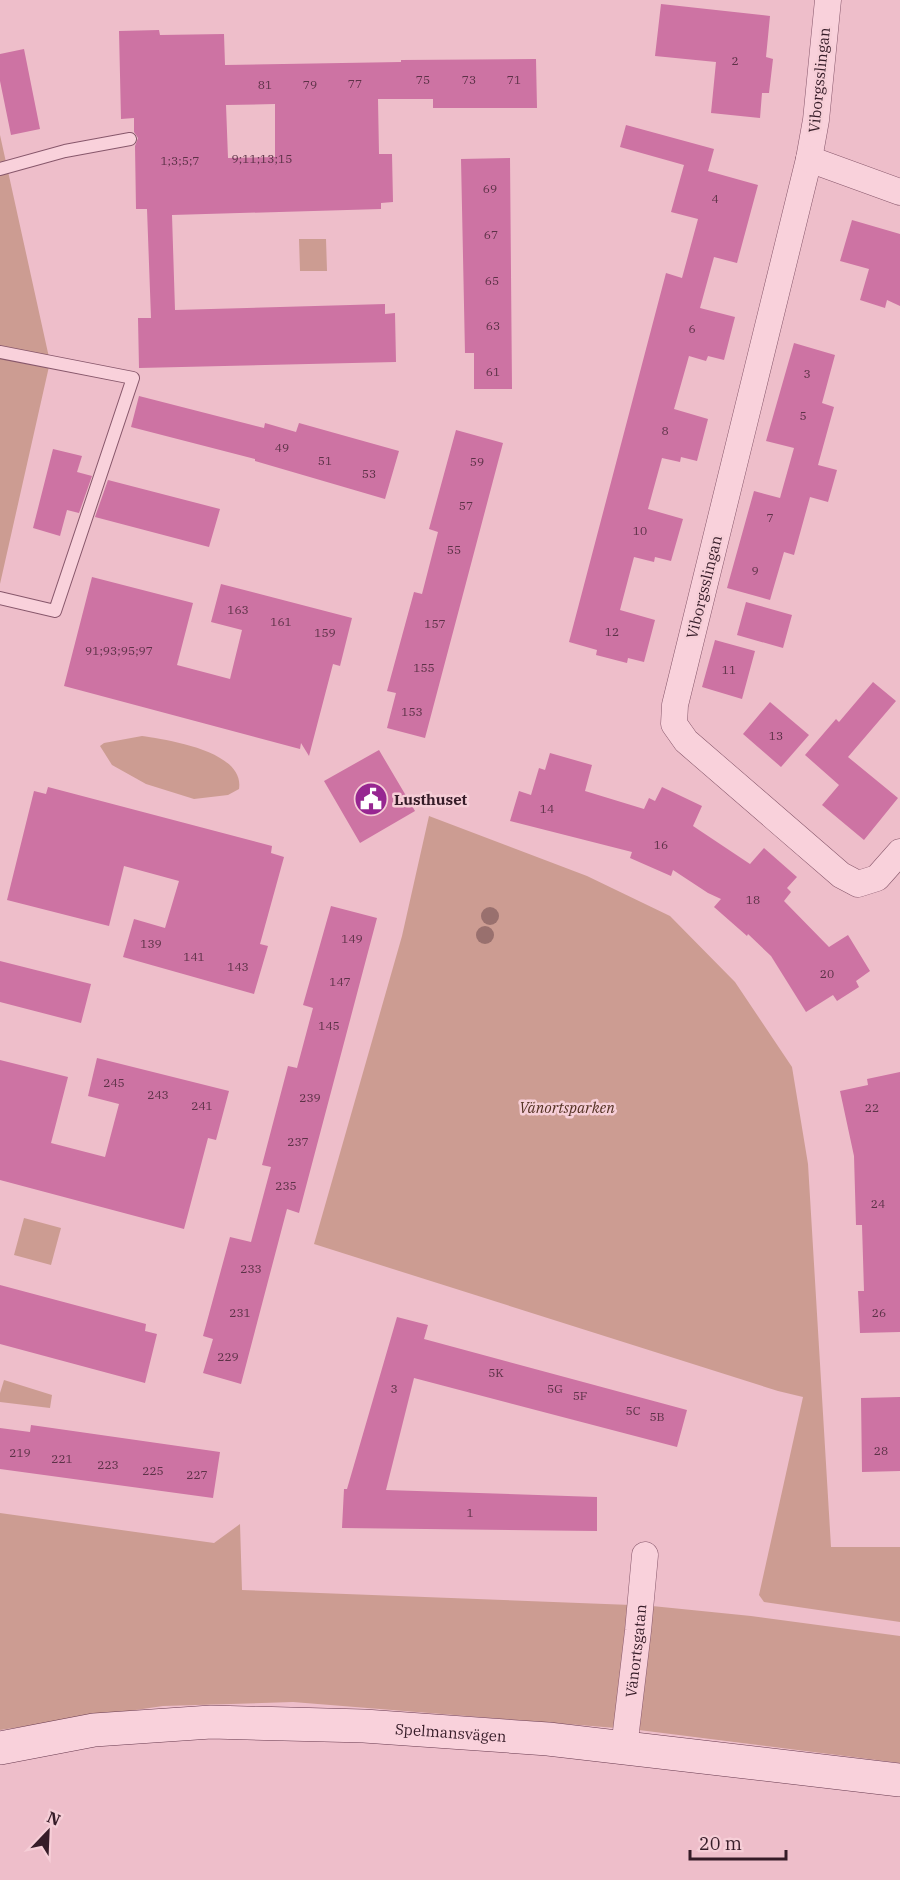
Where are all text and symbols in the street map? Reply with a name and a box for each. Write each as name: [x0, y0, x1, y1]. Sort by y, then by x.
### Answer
street label: Viborgsslingan: [804, 26, 834, 134]
house number: 2: [731, 53, 739, 68]
house number: 75: [416, 72, 430, 87]
house number: 73: [462, 72, 476, 87]
house number: 71: [507, 72, 521, 87]
house number: 77: [348, 76, 362, 91]
house number: 81: [258, 77, 272, 92]
house number: 79: [303, 77, 317, 92]
house number: 9;11;13;15: [232, 151, 292, 166]
house number: 1;3;5;7: [160, 153, 200, 168]
house number: 69: [483, 181, 497, 196]
house number: 4: [711, 191, 719, 206]
house number: 67: [484, 227, 498, 242]
house number: 65: [485, 273, 499, 288]
house number: 63: [486, 318, 500, 333]
house number: 6: [688, 321, 696, 336]
house number: 61: [486, 364, 500, 379]
house number: 3: [803, 366, 811, 381]
house number: 5: [799, 408, 807, 423]
house number: 8: [661, 423, 669, 438]
house number: 49: [275, 440, 289, 455]
house number: 51: [318, 453, 332, 468]
house number: 59: [470, 454, 484, 469]
house number: 53: [362, 466, 376, 481]
house number: 57: [459, 498, 473, 513]
house number: 7: [766, 510, 774, 525]
house number: 10: [633, 523, 647, 538]
street label: Viborgsslingan: [682, 533, 726, 641]
house number: 55: [447, 542, 461, 557]
house number: 9: [751, 563, 759, 578]
house number: 163: [227, 602, 249, 617]
house number: 161: [270, 614, 292, 629]
house number: 157: [424, 616, 446, 631]
house number: 12: [605, 624, 619, 639]
house number: 159: [314, 625, 336, 640]
house number: 91;93;95;97: [85, 643, 153, 658]
house number: 155: [413, 660, 435, 675]
house number: 11: [722, 662, 736, 677]
house number: 153: [401, 704, 423, 719]
house number: 13: [769, 728, 783, 743]
public building icon: Lusthuset: [353, 781, 389, 817]
place label: Lusthuset: [394, 790, 468, 809]
house number: 14: [540, 801, 554, 816]
house number: 16: [654, 837, 668, 852]
house number: 18: [746, 892, 760, 907]
house number: 149: [341, 931, 363, 946]
house number: 139: [140, 936, 162, 951]
house number: 141: [183, 949, 205, 964]
house number: 143: [227, 959, 249, 974]
house number: 20: [820, 966, 834, 981]
house number: 147: [329, 974, 351, 989]
house number: 145: [318, 1018, 340, 1033]
house number: 245: [103, 1075, 125, 1090]
house number: 243: [147, 1087, 169, 1102]
house number: 239: [299, 1090, 321, 1105]
house number: 241: [191, 1098, 213, 1113]
park label: Vänortsparken: [519, 1098, 615, 1117]
house number: 22: [865, 1100, 879, 1115]
house number: 237: [287, 1134, 309, 1149]
house number: 235: [275, 1178, 297, 1193]
house number: 24: [871, 1196, 885, 1211]
house number: 233: [240, 1261, 262, 1276]
house number: 231: [229, 1305, 251, 1320]
house number: 26: [872, 1305, 886, 1320]
house number: 229: [217, 1349, 239, 1364]
house number: 5K: [488, 1365, 504, 1380]
house number: 3: [390, 1381, 398, 1396]
house number: 5G: [547, 1381, 563, 1396]
house number: 5F: [573, 1388, 587, 1403]
house number: 5C: [626, 1403, 641, 1418]
house number: 5B: [649, 1409, 665, 1424]
house number: 28: [874, 1443, 888, 1458]
house number: 219: [9, 1445, 31, 1460]
house number: 221: [51, 1451, 73, 1466]
house number: 223: [97, 1457, 119, 1472]
house number: 225: [142, 1463, 164, 1478]
house number: 227: [186, 1467, 208, 1482]
house number: 1: [466, 1505, 474, 1520]
street label: Vänortsgatan: [621, 1603, 650, 1698]
street label: Spelmansvägen: [394, 1719, 508, 1746]
north arrow: [18, 1802, 78, 1862]
text: N: [44, 1807, 64, 1830]
scale bar: [690, 1823, 786, 1861]
text: 20 m: [699, 1832, 742, 1855]

